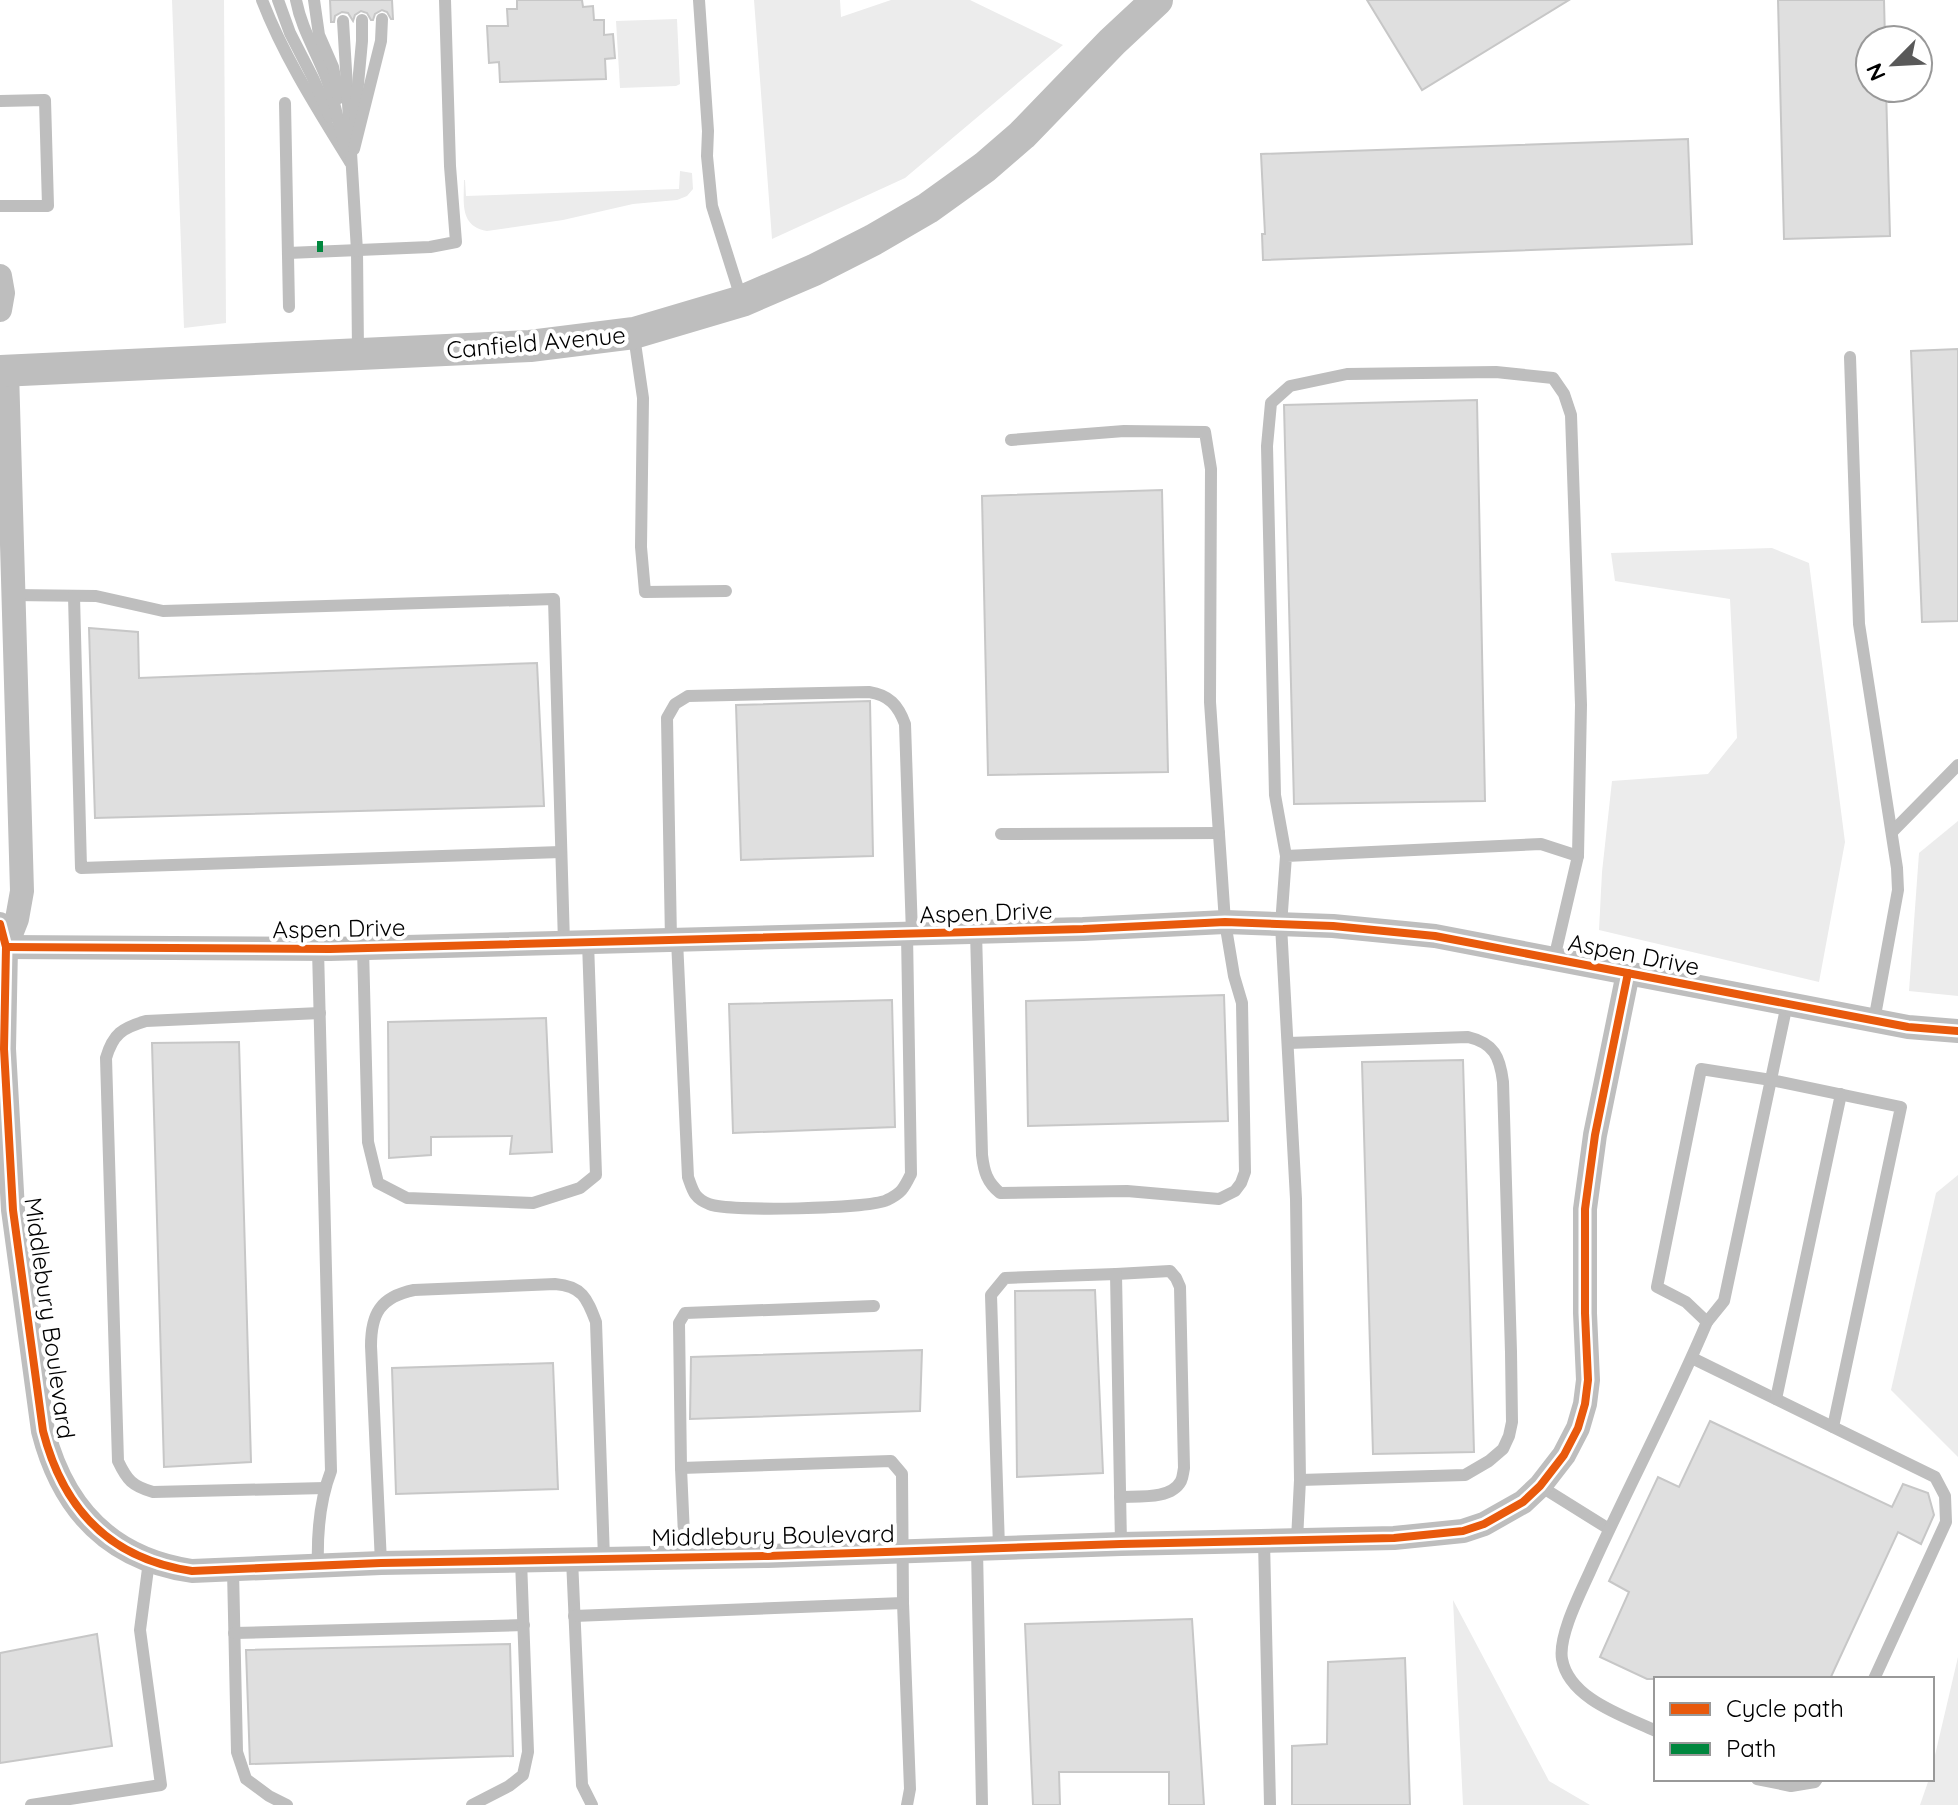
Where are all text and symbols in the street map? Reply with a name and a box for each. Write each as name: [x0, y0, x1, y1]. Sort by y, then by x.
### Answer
north arrow: [1854, 24, 1934, 104]
text: N: [1860, 59, 1892, 85]
street label: Canfield Avenue: [445, 319, 627, 365]
street label: Aspen Drive: [919, 895, 1053, 929]
street label: Aspen Drive: [272, 912, 406, 944]
street label: Aspen Drive: [1566, 927, 1702, 981]
street label: Middlebury Boulevard: [18, 1195, 82, 1441]
street label: Middlebury Boulevard: [651, 1518, 895, 1552]
legend: [1654, 1677, 1934, 1781]
text: Cycle path: [1726, 1693, 1844, 1723]
text: Path: [1726, 1733, 1777, 1763]

